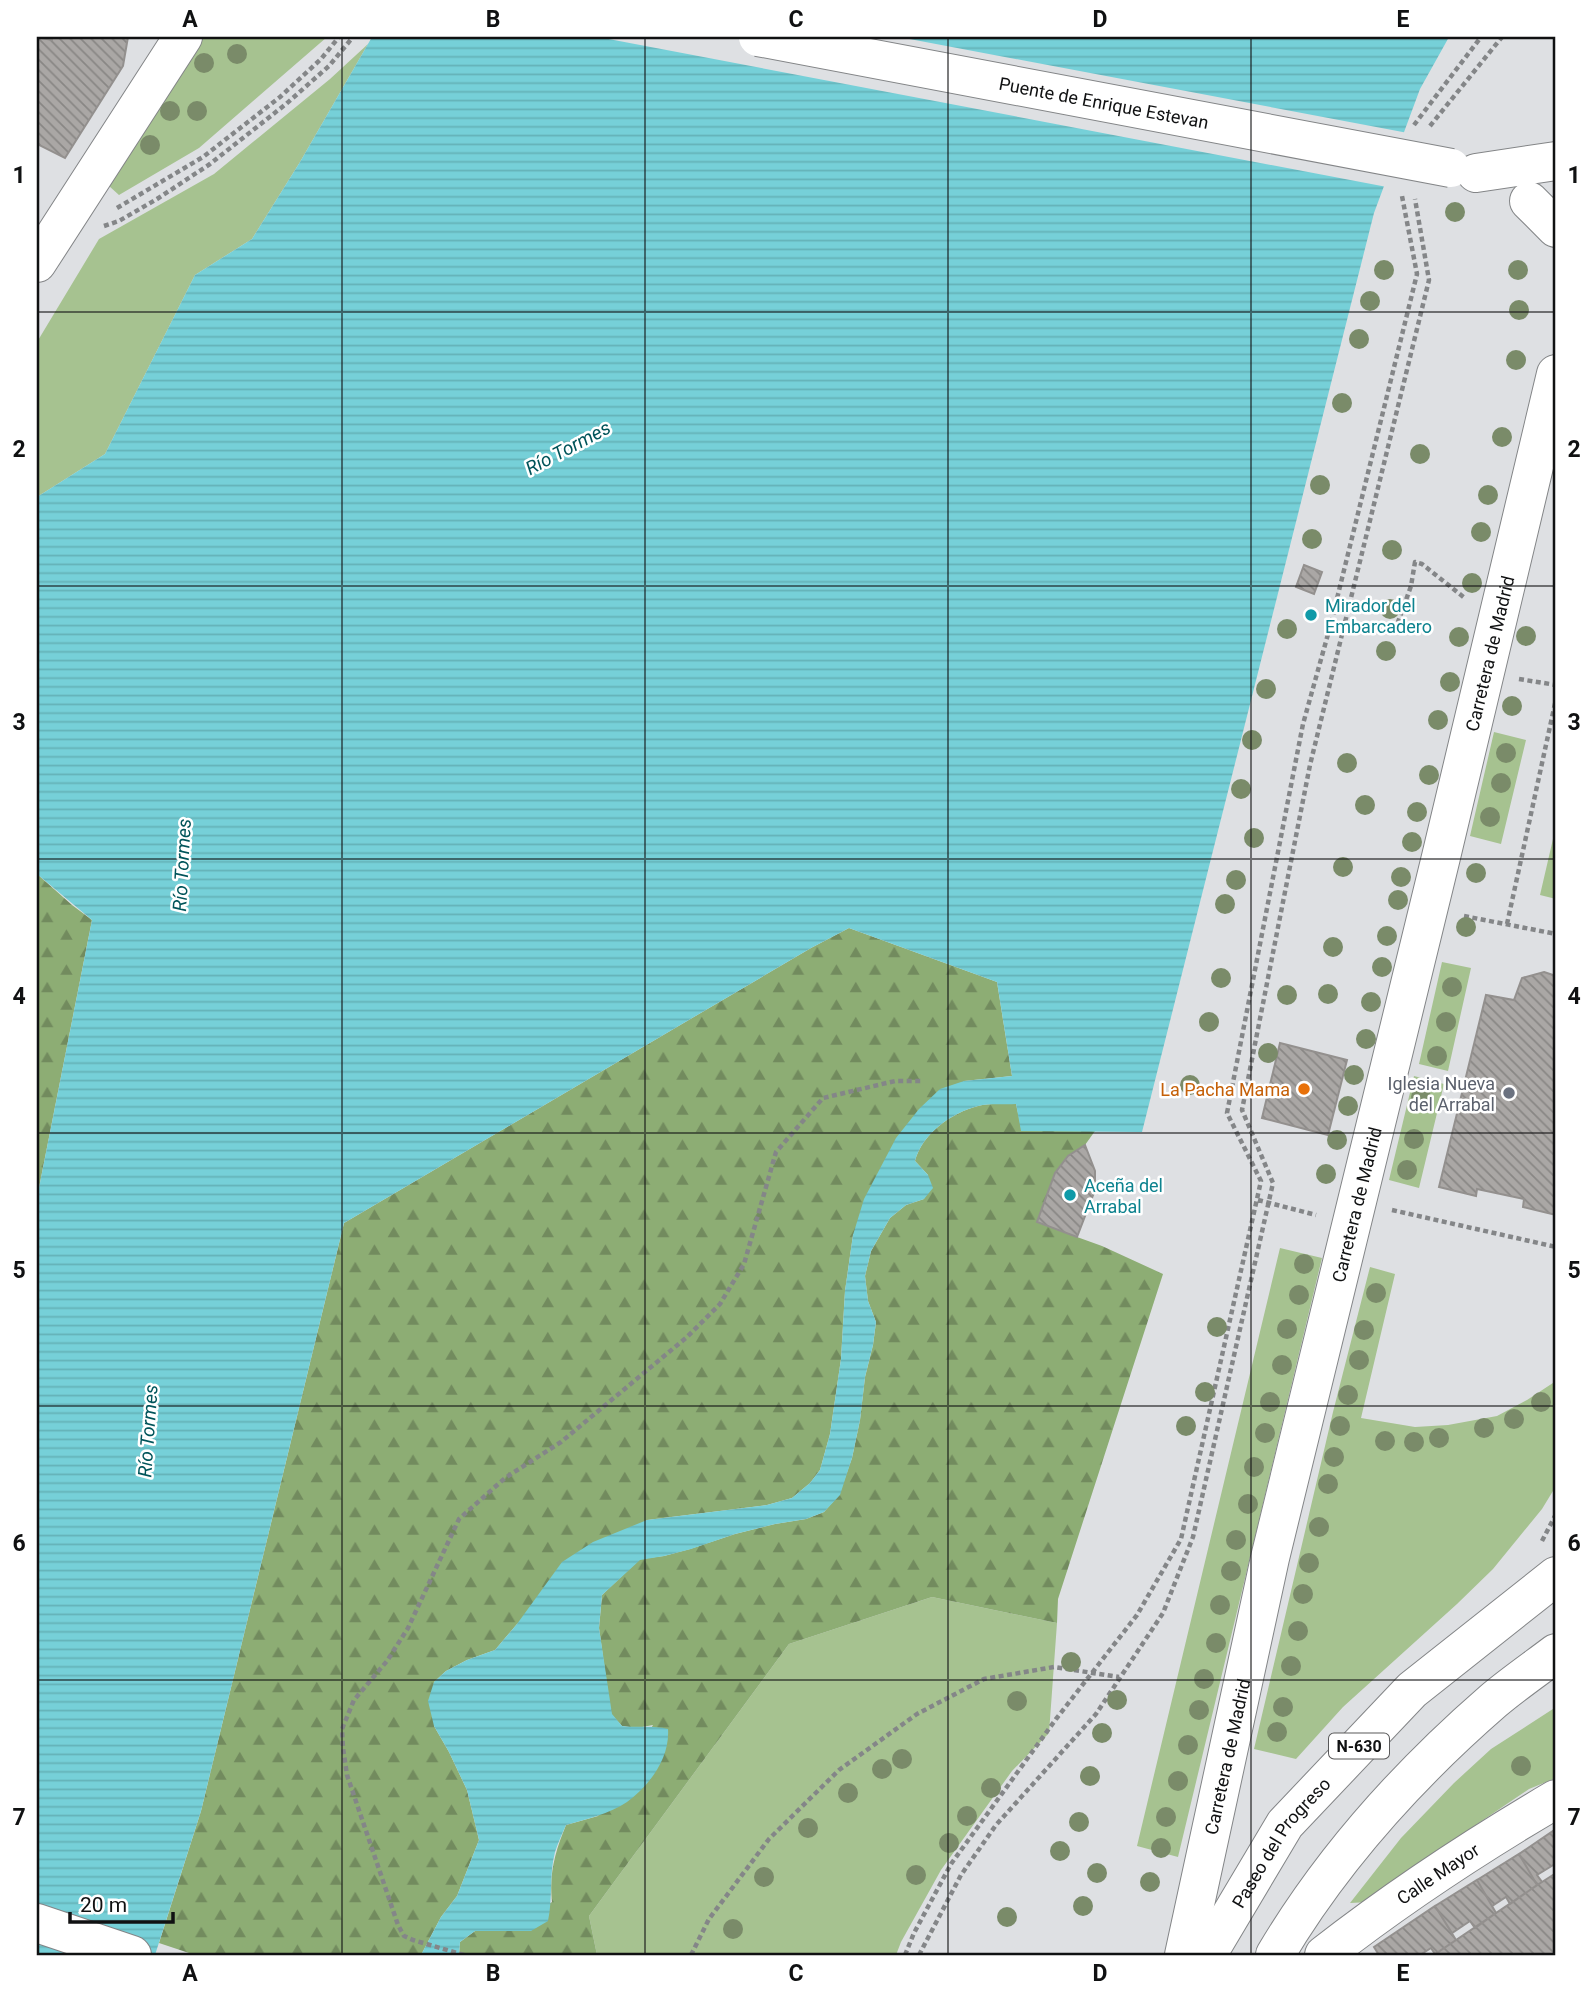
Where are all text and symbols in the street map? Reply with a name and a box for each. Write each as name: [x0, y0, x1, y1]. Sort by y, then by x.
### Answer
text: A: [182, 6, 198, 33]
text: B: [486, 6, 500, 33]
text: C: [788, 6, 804, 33]
text: D: [1093, 6, 1107, 33]
text: E: [1397, 6, 1410, 33]
street label: Puente de Enrique Estevan: [997, 72, 1210, 132]
text: 1: [12, 162, 26, 189]
text: 1: [1567, 162, 1581, 189]
water label: Río Tormes: [522, 416, 614, 480]
text: 2: [12, 436, 26, 463]
text: 2: [1567, 436, 1581, 463]
street label: Carretera de Madrid: [1461, 574, 1518, 733]
place label: Mirador del Embarcadero: [1325, 595, 1432, 637]
marker: Mirador del Embarcadero: [1303, 607, 1319, 623]
text: 3: [12, 709, 26, 736]
text: 3: [1567, 709, 1581, 736]
water label: Río Tormes: [168, 818, 196, 912]
text: 4: [12, 983, 26, 1010]
text: 4: [1567, 983, 1581, 1010]
place label: Iglesia Nueva del Arrabal: [1388, 1073, 1495, 1115]
place label: La Pacha Mama: [1160, 1079, 1290, 1100]
marker: La Pacha Mama: [1296, 1081, 1312, 1097]
marker: Iglesia Nueva del Arrabal: [1501, 1085, 1517, 1101]
street label: Carretera de Madrid: [1327, 1125, 1385, 1284]
place label: Aceña del Arrabal: [1084, 1175, 1163, 1217]
marker: Aceña del Arrabal: [1062, 1187, 1078, 1203]
text: 5: [12, 1257, 26, 1284]
text: 5: [1567, 1257, 1581, 1284]
water label: Río Tormes: [133, 1384, 163, 1478]
text: 6: [12, 1530, 26, 1557]
text: 6: [1567, 1530, 1581, 1557]
street label: Carretera de Madrid: [1200, 1677, 1254, 1837]
road number: N-630: [1329, 1734, 1389, 1758]
street label: Paseo del Progreso: [1227, 1773, 1334, 1911]
text: 7: [12, 1804, 26, 1831]
text: 7: [1567, 1804, 1581, 1831]
street label: Calle Mayor: [1393, 1838, 1483, 1908]
scale bar: [70, 1880, 173, 1924]
text: 20 m: [80, 1893, 127, 1917]
text: A: [182, 1960, 198, 1987]
text: B: [486, 1960, 500, 1987]
text: C: [788, 1960, 804, 1987]
text: D: [1093, 1960, 1107, 1987]
text: E: [1397, 1960, 1410, 1987]

